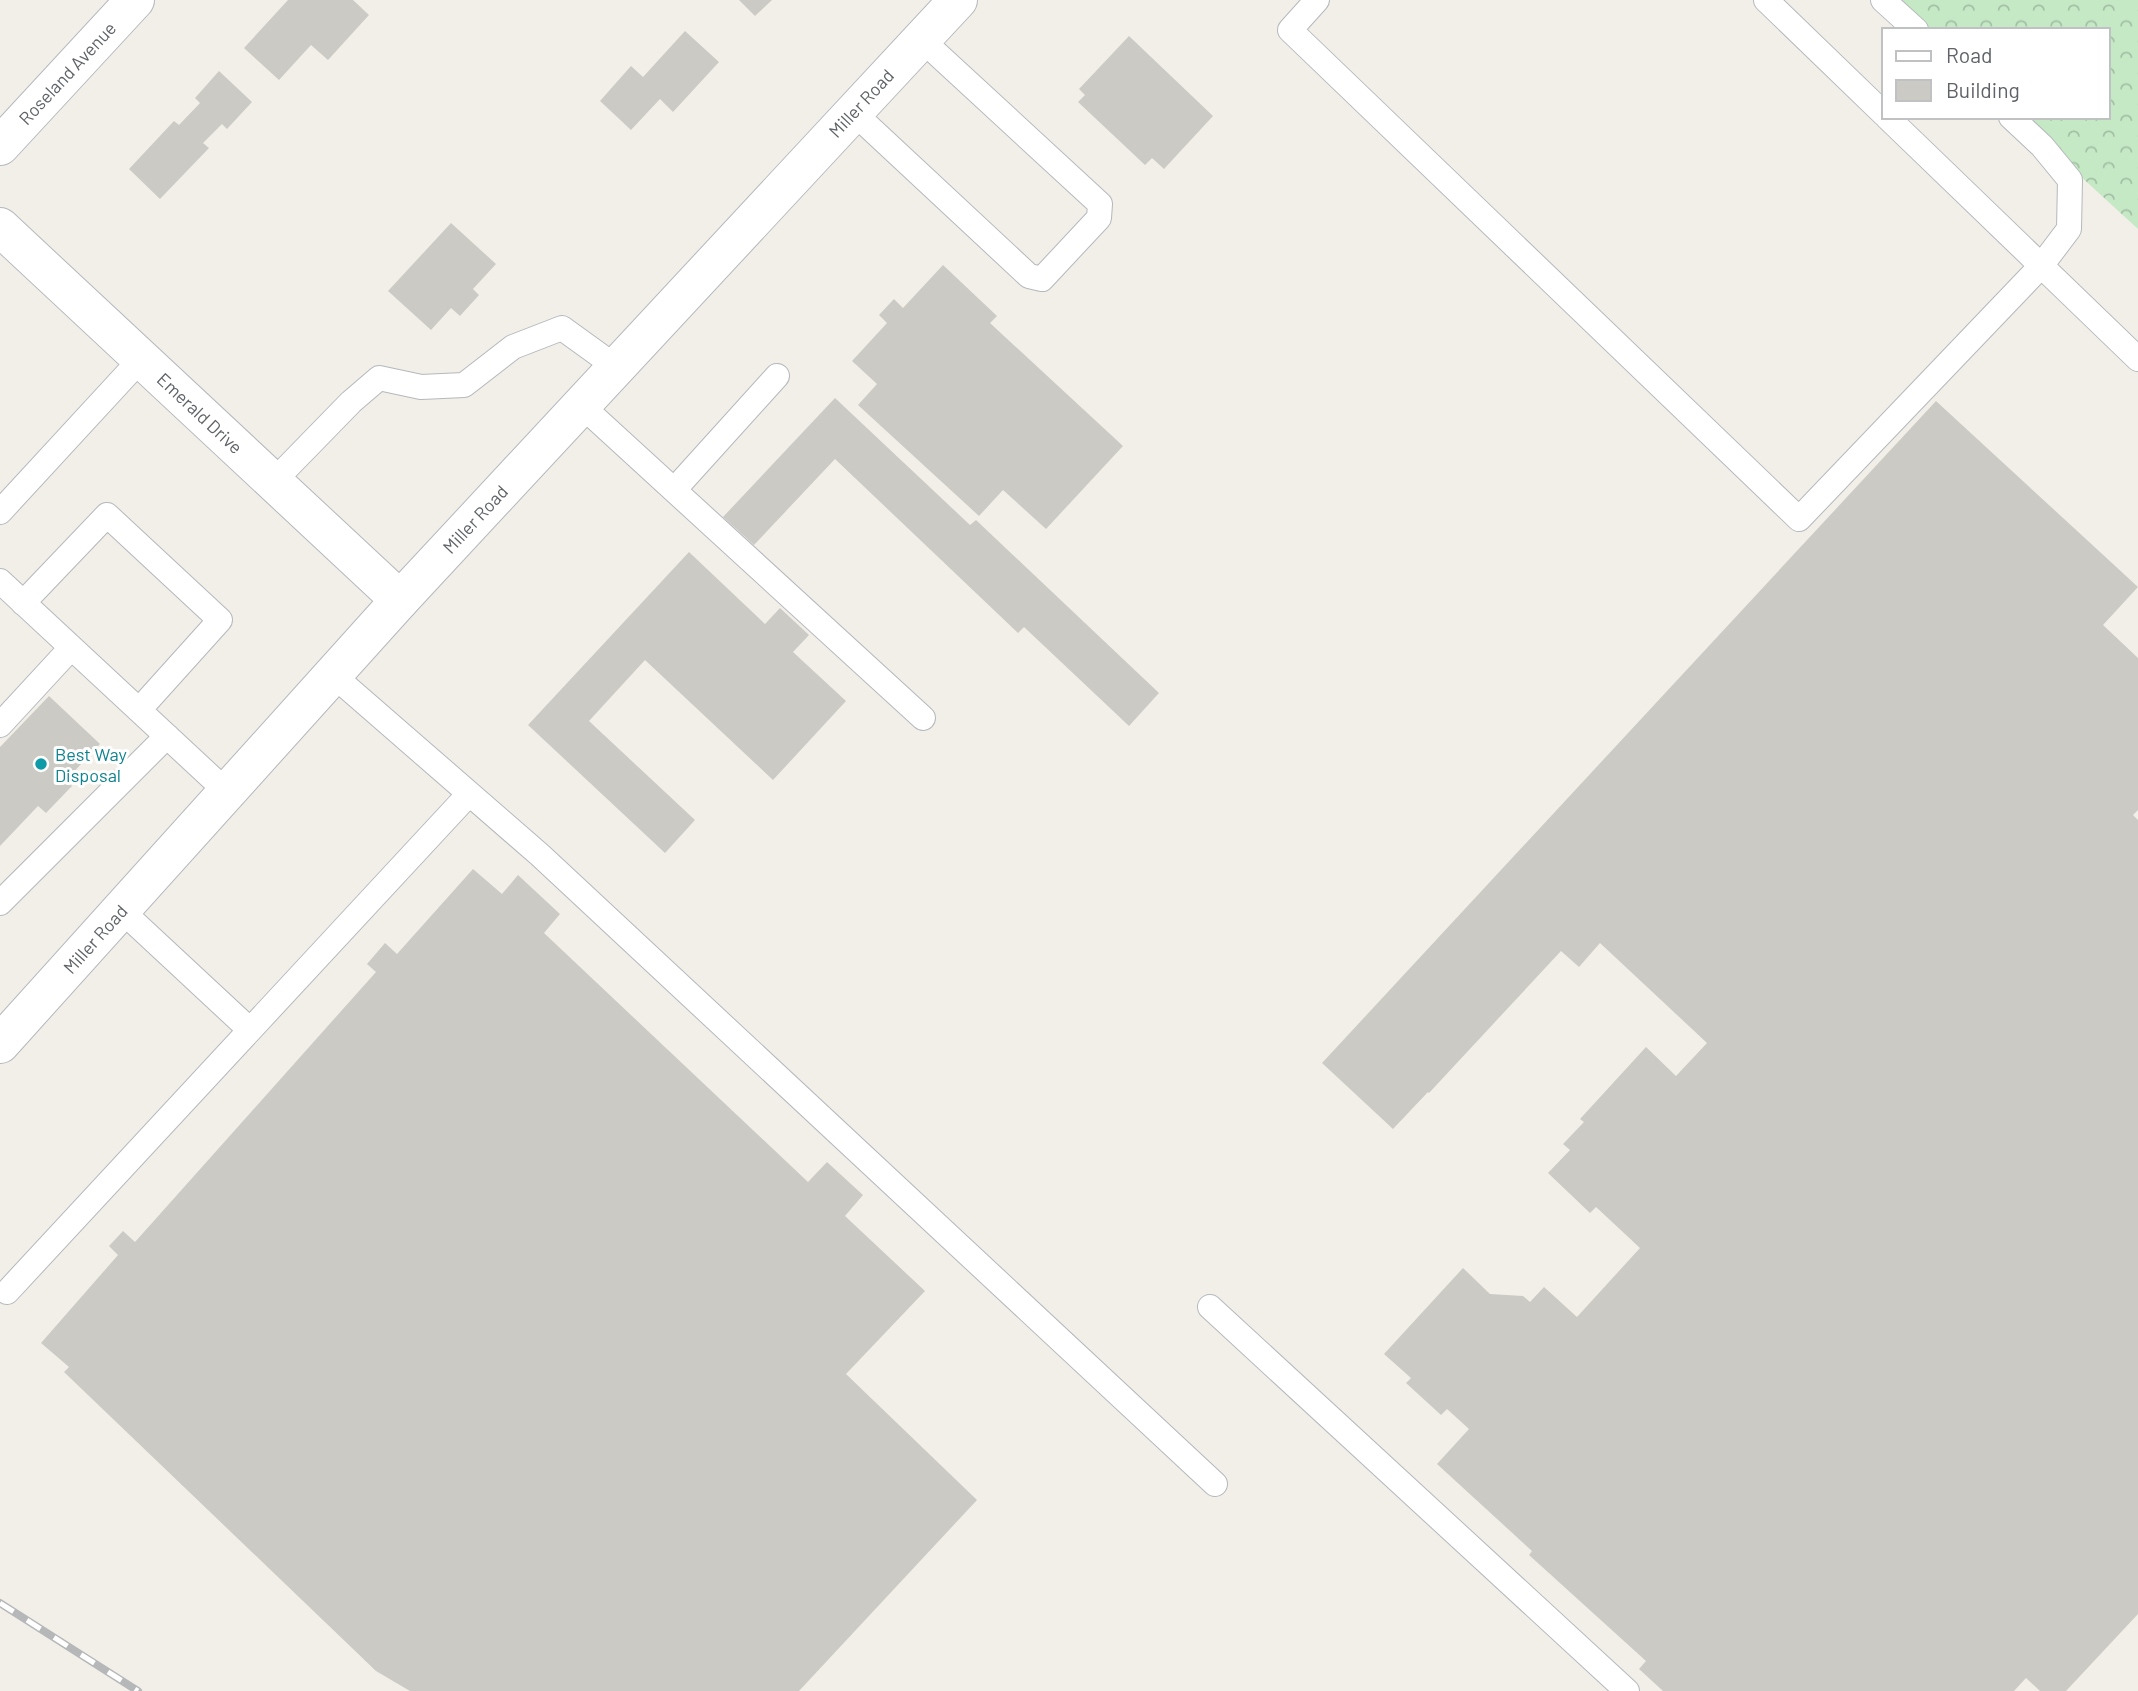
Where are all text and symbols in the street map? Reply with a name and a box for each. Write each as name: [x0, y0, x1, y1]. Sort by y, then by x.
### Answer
street label: Roseland Avenue: [14, 17, 120, 129]
legend: [1882, 28, 2110, 119]
text: Road: [1946, 42, 1992, 67]
street label: Miller Road: [824, 64, 898, 142]
text: Building: [1946, 77, 2020, 102]
street label: Emerald Drive: [153, 368, 247, 458]
street label: Miller Road: [438, 480, 512, 558]
place label: Best Way Disposal: [55, 743, 127, 786]
marker: Best Way Disposal: [33, 756, 49, 772]
street label: Miller Road: [58, 900, 132, 978]

